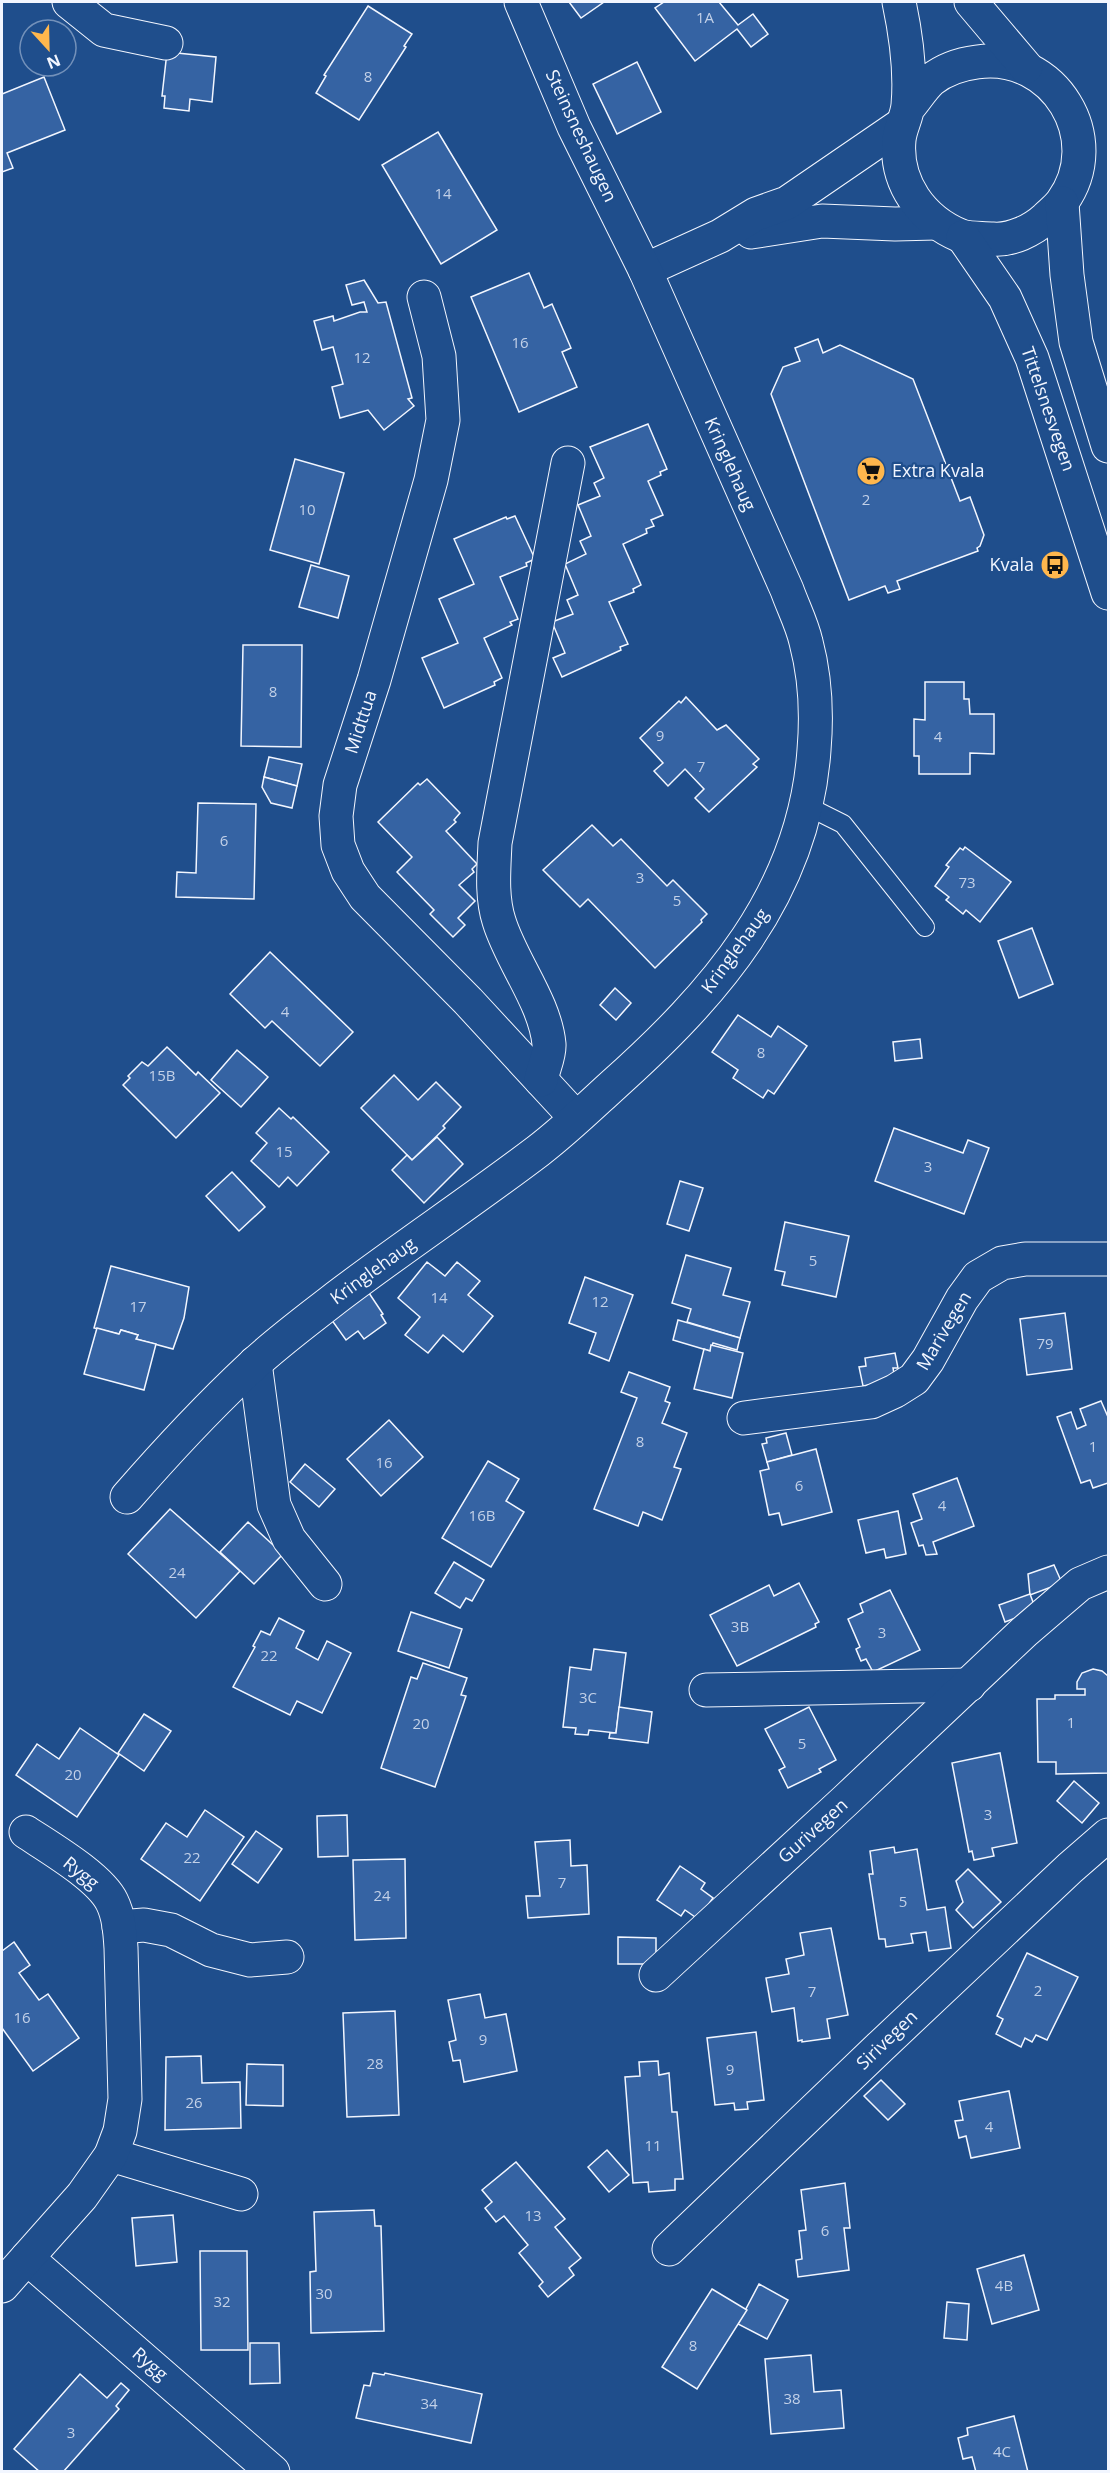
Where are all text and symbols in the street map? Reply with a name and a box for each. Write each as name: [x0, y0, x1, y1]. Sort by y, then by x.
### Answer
house number: 1A: [696, 7, 715, 27]
north arrow: [18, 18, 78, 78]
text: N: [43, 49, 64, 75]
house number: 8: [364, 66, 372, 86]
street label: Steinsneshaugen: [541, 66, 623, 206]
house number: 14: [434, 183, 452, 203]
house number: 16: [511, 332, 529, 352]
street label: Tittelsnesvegen: [1016, 343, 1081, 474]
house number: 12: [353, 347, 371, 367]
street label: Kringlehaug: [700, 413, 762, 514]
supermarket icon: Extra Kvala: [855, 455, 887, 487]
place label: Extra Kvala: [892, 458, 984, 482]
house number: 2: [862, 489, 870, 509]
house number: 10: [298, 499, 316, 519]
bus stop icon: Kvala: [1039, 549, 1071, 581]
place label: Kvala: [989, 552, 1034, 576]
house number: 8: [269, 681, 277, 701]
street label: Midttua: [338, 687, 382, 757]
house number: 9: [656, 725, 664, 745]
house number: 4: [934, 726, 943, 746]
house number: 7: [697, 756, 705, 776]
house number: 6: [220, 830, 228, 850]
house number: 3: [636, 867, 644, 887]
house number: 73: [958, 872, 976, 892]
house number: 5: [673, 890, 681, 910]
street label: Kringlehaug: [695, 903, 773, 998]
house number: 4: [281, 1001, 290, 1021]
house number: 8: [757, 1042, 765, 1062]
house number: 15B: [149, 1065, 175, 1085]
house number: 15: [275, 1141, 293, 1161]
house number: 3: [924, 1156, 932, 1176]
street label: Kringlehaug: [325, 1231, 420, 1309]
house number: 5: [809, 1250, 817, 1270]
house number: 14: [430, 1287, 448, 1307]
street label: Marivegen: [910, 1287, 976, 1374]
house number: 12: [591, 1291, 609, 1311]
house number: 17: [129, 1296, 147, 1316]
house number: 79: [1036, 1333, 1054, 1353]
house number: 8: [636, 1431, 644, 1451]
house number: 1: [1089, 1436, 1097, 1456]
house number: 16: [375, 1452, 393, 1472]
house number: 6: [795, 1475, 803, 1495]
house number: 4: [938, 1495, 947, 1515]
house number: 16B: [469, 1505, 495, 1525]
house number: 24: [168, 1562, 186, 1582]
house number: 3B: [731, 1616, 749, 1636]
house number: 3: [878, 1622, 886, 1642]
house number: 22: [260, 1645, 278, 1665]
house number: 3C: [579, 1687, 597, 1707]
house number: 1: [1067, 1712, 1075, 1732]
house number: 20: [412, 1713, 430, 1733]
house number: 5: [798, 1733, 806, 1753]
house number: 20: [64, 1764, 82, 1784]
street label: Gurivegen: [772, 1793, 852, 1868]
house number: 3: [984, 1804, 992, 1824]
house number: 22: [183, 1847, 201, 1867]
street label: Rygg: [59, 1850, 105, 1894]
house number: 7: [558, 1872, 566, 1892]
house number: 24: [373, 1885, 391, 1905]
house number: 5: [899, 1891, 907, 1911]
house number: 2: [1034, 1980, 1042, 2000]
house number: 7: [808, 1981, 816, 2001]
street label: Sirivegen: [851, 2004, 922, 2074]
house number: 16: [13, 2007, 31, 2027]
house number: 9: [479, 2029, 487, 2049]
house number: 28: [366, 2053, 384, 2073]
house number: 9: [726, 2059, 734, 2079]
house number: 26: [185, 2092, 203, 2112]
house number: 4: [985, 2116, 994, 2136]
house number: 11: [644, 2135, 662, 2155]
house number: 13: [524, 2205, 542, 2225]
house number: 6: [821, 2220, 829, 2240]
house number: 4B: [995, 2275, 1013, 2295]
house number: 30: [315, 2283, 333, 2303]
house number: 32: [213, 2291, 231, 2311]
house number: 8: [689, 2335, 697, 2355]
street label: Rygg: [128, 2341, 174, 2385]
house number: 38: [783, 2388, 801, 2408]
house number: 34: [420, 2393, 438, 2413]
house number: 3: [67, 2422, 75, 2442]
house number: 4C: [993, 2441, 1011, 2461]

